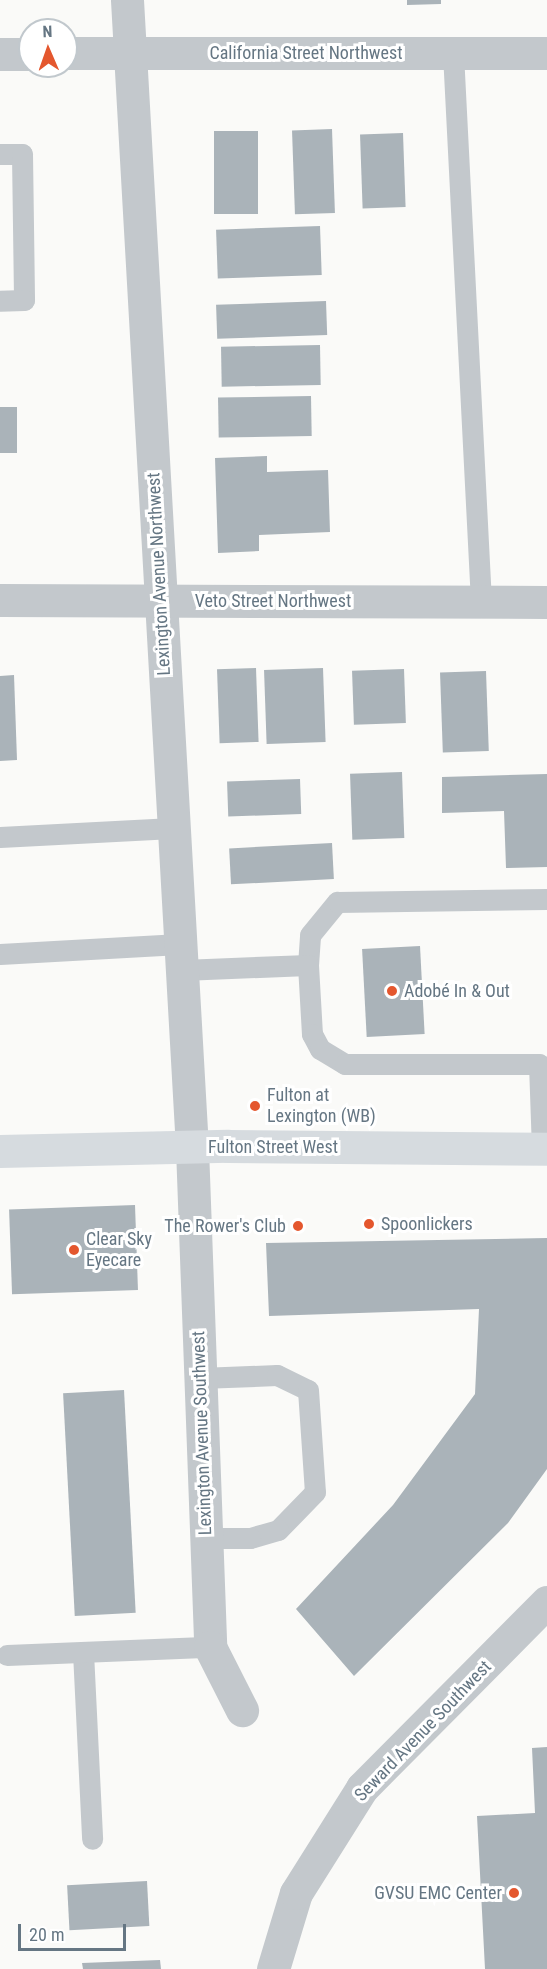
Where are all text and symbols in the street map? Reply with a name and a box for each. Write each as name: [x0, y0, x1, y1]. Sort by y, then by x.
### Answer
north arrow: [18, 18, 78, 78]
text: N: [42, 22, 53, 41]
street label: California Street Northwest: [209, 42, 403, 64]
street label: Lexington Avenue Northwest: [143, 472, 175, 676]
street label: Veto Street Northwest: [195, 590, 351, 612]
place label: Adobé In & Out: [404, 980, 510, 1002]
marker: Adobé In & Out: [385, 984, 399, 998]
place label: Fulton at Lexington (WB): [267, 1085, 376, 1128]
marker: Fulton at Lexington (WB): [248, 1099, 262, 1113]
street label: Fulton Street West: [208, 1136, 338, 1158]
place label: Spoonlickers: [381, 1213, 473, 1235]
place label: The Rower's Club: [164, 1215, 286, 1237]
marker: Spoonlickers: [362, 1217, 376, 1231]
marker: The Rower's Club: [291, 1219, 305, 1233]
place label: Clear Sky Eyecare: [86, 1229, 152, 1272]
marker: Clear Sky Eyecare: [67, 1243, 81, 1257]
street label: Lexington Avenue Southwest: [188, 1330, 216, 1536]
street label: Seward Avenue Southwest: [350, 1656, 496, 1806]
place label: GVSU EMC Center: [374, 1882, 502, 1904]
marker: GVSU EMC Center: [507, 1886, 521, 1900]
scale bar: [21, 1912, 129, 1950]
text: 20 m: [29, 1924, 64, 1945]

